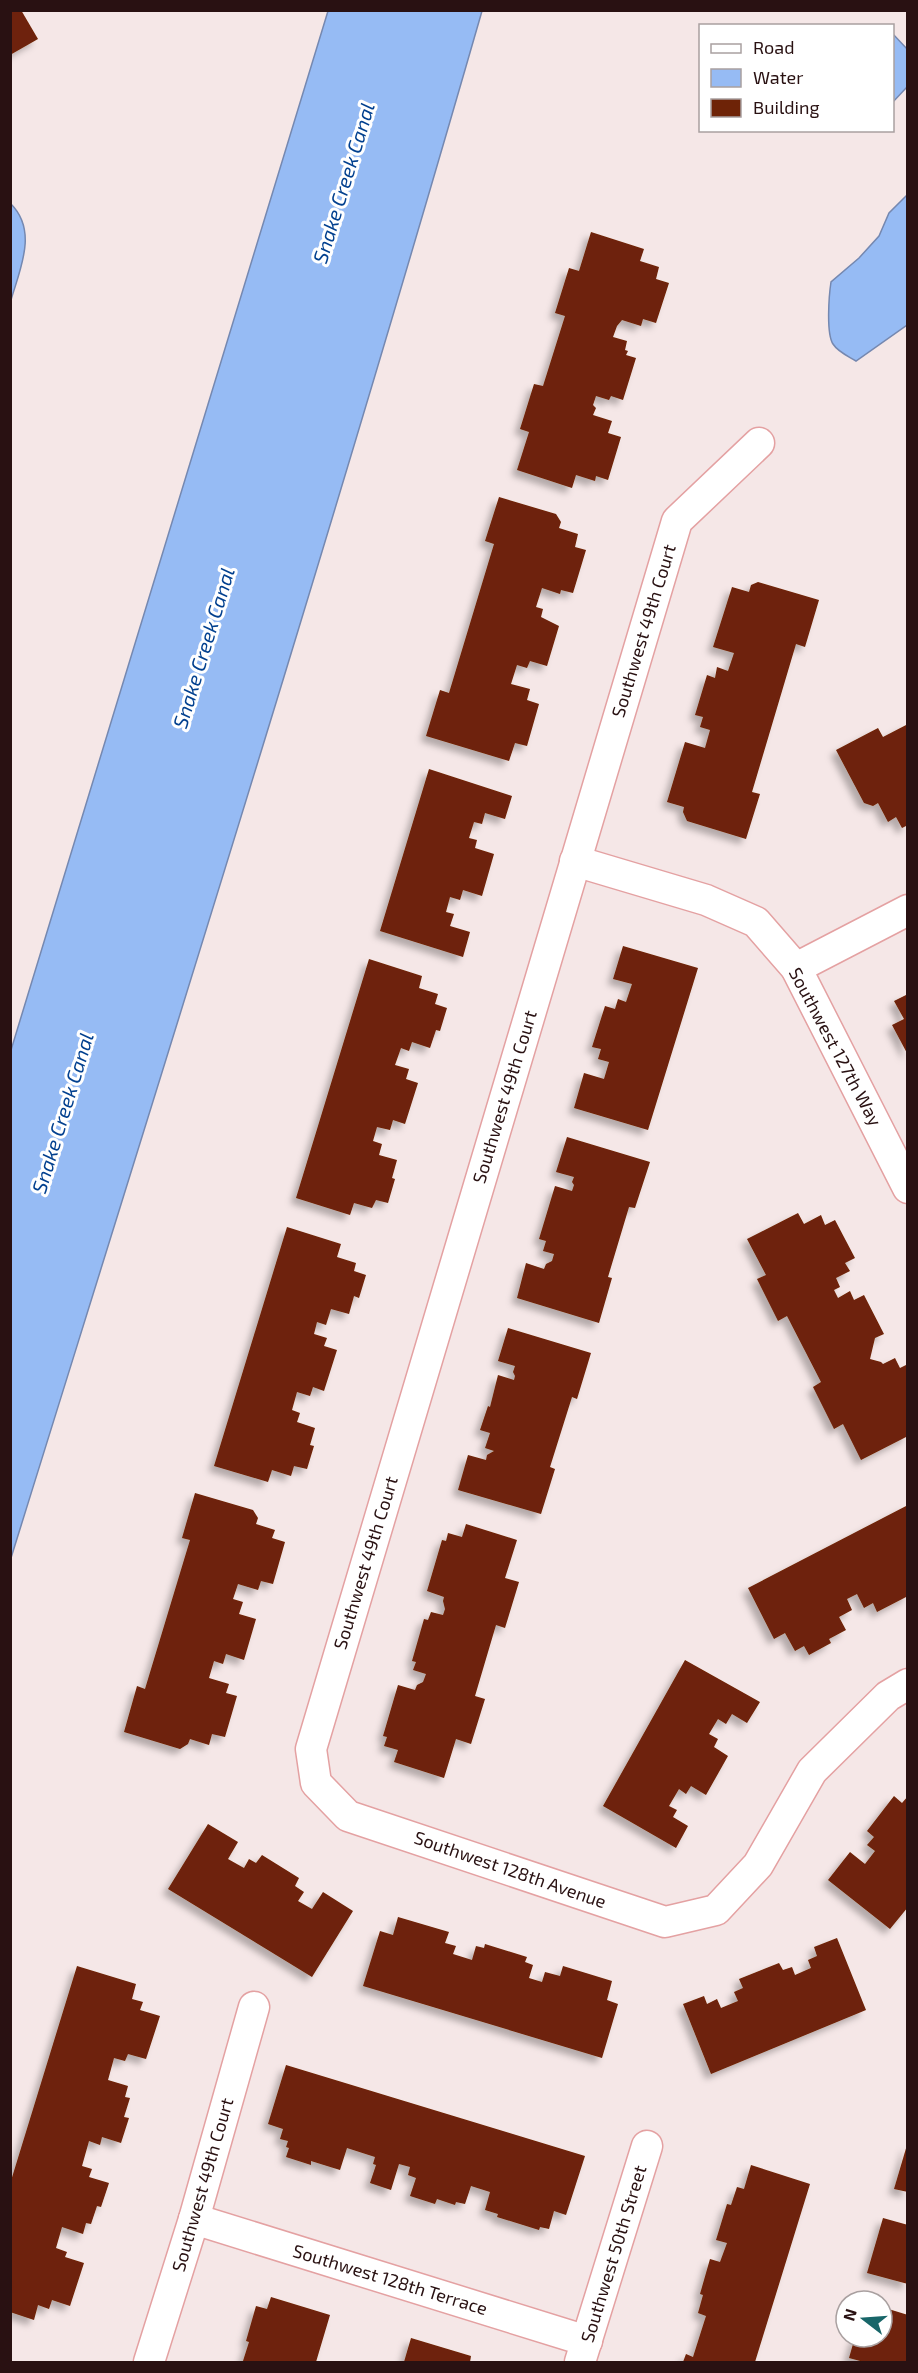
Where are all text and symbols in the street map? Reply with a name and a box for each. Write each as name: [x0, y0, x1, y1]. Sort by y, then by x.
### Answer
legend: [699, 24, 894, 132]
text: Road: [753, 36, 794, 58]
text: Water: [753, 66, 803, 88]
text: Building: [753, 96, 820, 118]
water label: Snake Creek Canal: [307, 99, 379, 266]
street label: Southwest 49th Court: [606, 541, 680, 720]
water label: Snake Creek Canal: [167, 564, 239, 731]
street label: Southwest 127th Way: [785, 964, 887, 1130]
street label: Southwest 49th Court: [467, 1007, 541, 1186]
water label: Snake Creek Canal: [26, 1029, 98, 1196]
street label: Southwest 49th Court: [328, 1473, 402, 1652]
street label: Southwest 128th Avenue: [411, 1826, 609, 1912]
street label: Southwest 49th Court: [167, 2095, 237, 2274]
street label: Southwest 50th Street: [576, 2162, 651, 2345]
street label: Southwest 128th Terrace: [290, 2239, 490, 2319]
north arrow: [834, 2289, 894, 2349]
text: N: [838, 2306, 860, 2323]

